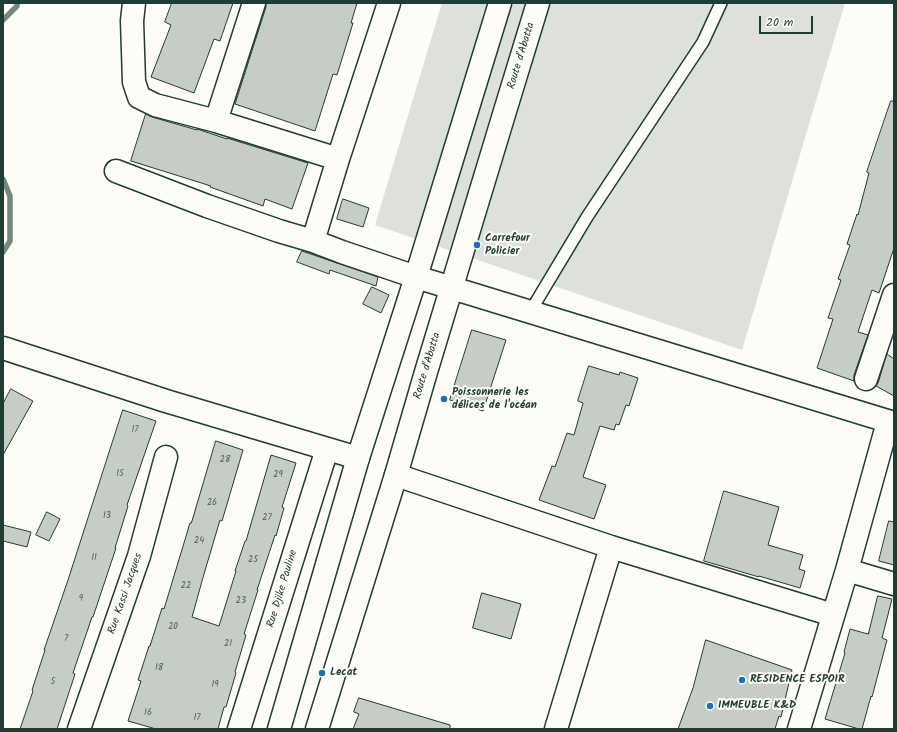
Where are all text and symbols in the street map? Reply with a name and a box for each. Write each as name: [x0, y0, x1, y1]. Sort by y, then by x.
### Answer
scale bar: [761, 8, 815, 34]
text: 20 m: [766, 13, 793, 32]
street label: Route d'Abatta: [506, 21, 538, 91]
place label: Carrefour Policier: [485, 232, 530, 258]
marker: Carrefour Policier: [472, 240, 482, 250]
street label: Route d'Abatta: [412, 331, 444, 401]
place label: Poissonnerie les délices de l'océan: [452, 386, 537, 412]
marker: Poissonnerie les délices de l'océan: [439, 394, 449, 404]
house number: 17: [132, 425, 138, 435]
house number: 28: [220, 455, 230, 465]
house number: 15: [116, 469, 124, 479]
house number: 29: [273, 470, 283, 480]
house number: 26: [207, 498, 217, 508]
house number: 13: [103, 511, 111, 521]
house number: 27: [262, 513, 272, 523]
house number: 24: [194, 536, 204, 546]
street label: Rue Djike Pauline: [265, 549, 301, 629]
street label: Rue Kassi Jacques: [106, 552, 146, 636]
house number: 11: [91, 553, 97, 563]
house number: 25: [248, 555, 258, 565]
house number: 22: [181, 581, 191, 591]
house number: 9: [79, 594, 83, 604]
house number: 23: [236, 596, 246, 606]
house number: 20: [168, 622, 178, 632]
house number: 7: [64, 634, 68, 644]
house number: 21: [224, 639, 232, 649]
house number: 18: [155, 663, 163, 673]
place label: Lecat: [330, 666, 357, 680]
marker: Lecat: [317, 668, 327, 678]
place label: RESIDENCE ESPOIR: [750, 673, 845, 687]
marker: RESIDENCE ESPOIR: [737, 675, 747, 685]
house number: 5: [51, 677, 55, 687]
house number: 19: [211, 680, 219, 690]
place label: IMMEUBLE K&D: [718, 699, 796, 713]
marker: IMMEUBLE K&D: [705, 701, 715, 711]
house number: 16: [144, 708, 152, 718]
house number: 17: [194, 713, 200, 723]

